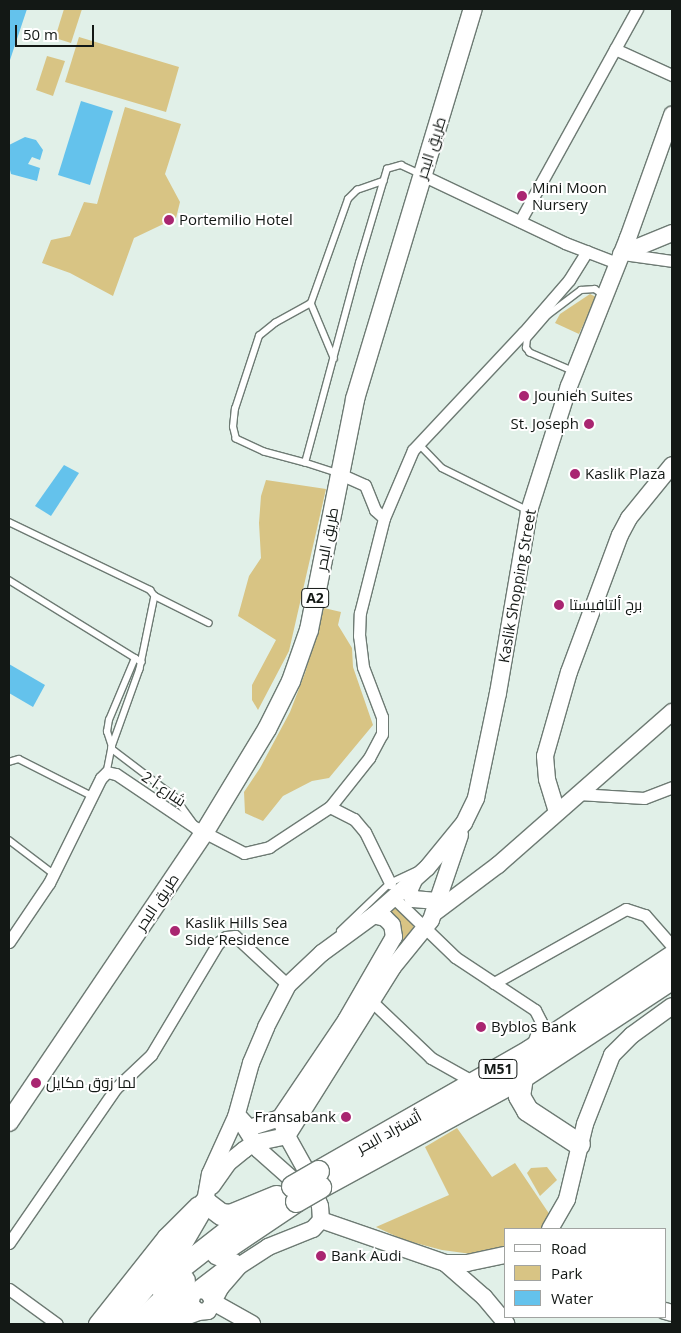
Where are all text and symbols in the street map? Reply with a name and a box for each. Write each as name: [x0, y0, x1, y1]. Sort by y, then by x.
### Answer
scale bar: [18, 15, 96, 47]
text: 50 m: [23, 24, 58, 44]
street label: طريق البحر: [413, 115, 449, 181]
place label: Mini Moon Nursery: [532, 178, 607, 213]
marker: Mini Moon Nursery: [516, 190, 528, 202]
place label: Portemilio Hotel: [179, 211, 293, 229]
marker: Portemilio Hotel: [163, 214, 175, 226]
place label: Jounieh Suites: [534, 387, 633, 405]
marker: Jounieh Suites: [518, 390, 530, 402]
place label: St. Joseph: [511, 415, 579, 433]
marker: St. Joseph: [583, 418, 595, 430]
place label: Kaslik Plaza: [585, 465, 666, 483]
marker: Kaslik Plaza: [569, 468, 581, 480]
street label: طريق البحر: [312, 506, 342, 572]
street label: Kaslik Shopping Street: [495, 508, 539, 664]
road number: A2: [300, 586, 330, 610]
place label: برج ألتافيستا: [569, 596, 642, 614]
marker: برج ألتافيستا: [553, 599, 565, 611]
street label: شارع أ 2: [138, 768, 190, 810]
street label: طريق البحر: [132, 870, 182, 934]
place label: Kaslik Hills Sea Side Residence: [185, 913, 290, 948]
marker: Kaslik Hills Sea Side Residence: [169, 925, 181, 937]
place label: Byblos Bank: [491, 1018, 576, 1036]
marker: Byblos Bank: [475, 1021, 487, 1033]
road number: M51: [478, 1058, 518, 1080]
place label: لما زوق مكايل: [46, 1074, 136, 1092]
marker: لما زوق مكايل: [30, 1077, 42, 1089]
street label: أتستراد البحر: [354, 1107, 424, 1157]
place label: Fransabank: [255, 1108, 336, 1126]
marker: Fransabank: [340, 1111, 352, 1123]
legend: [503, 1228, 666, 1318]
text: Road: [551, 1238, 587, 1258]
place label: Bank Audi: [331, 1247, 402, 1265]
marker: Bank Audi: [315, 1250, 327, 1262]
text: Park: [551, 1263, 582, 1283]
text: Water: [551, 1288, 593, 1308]

